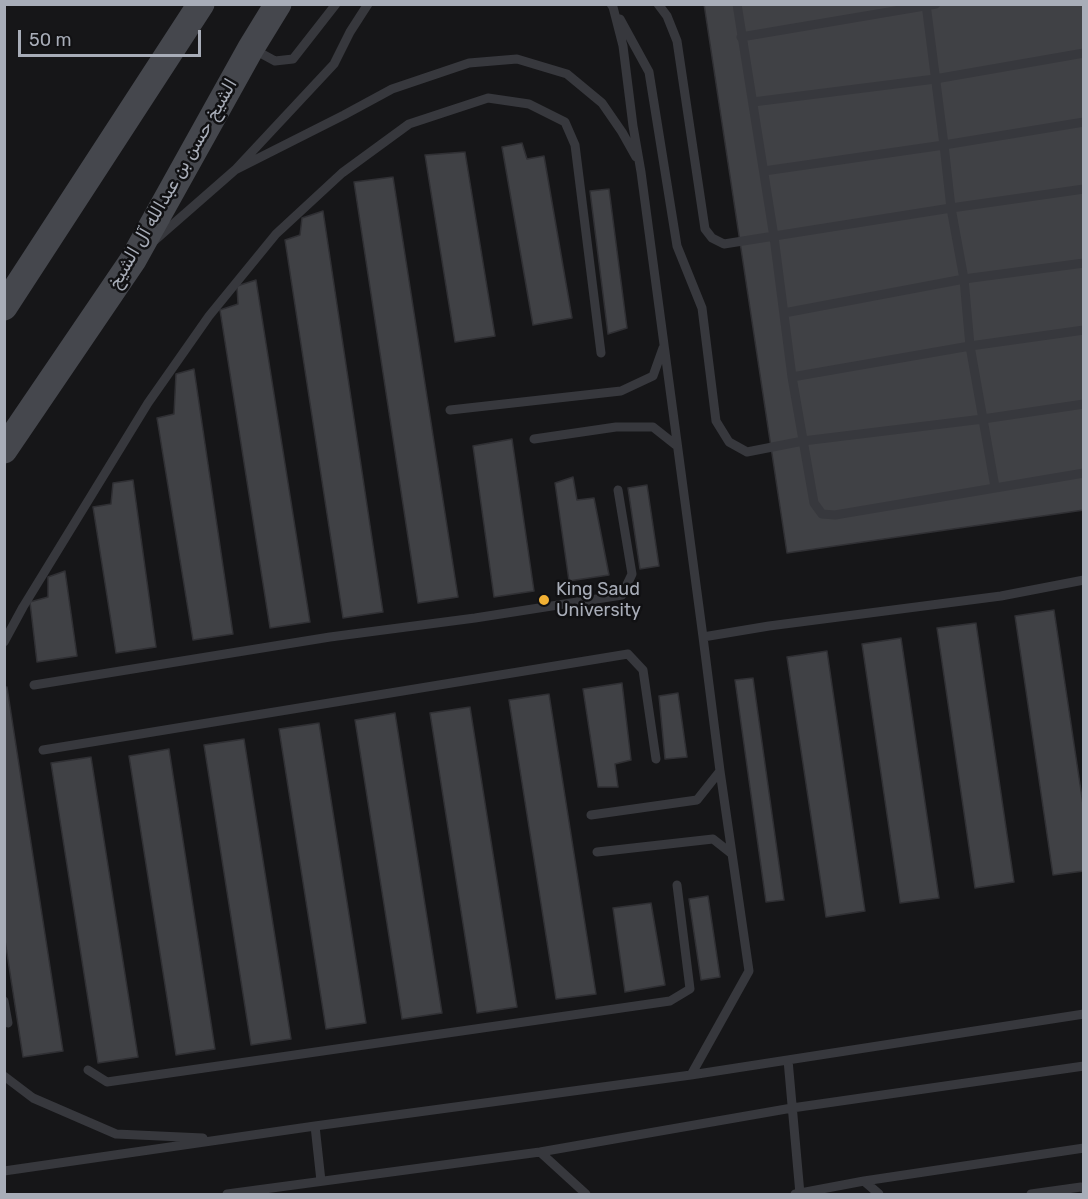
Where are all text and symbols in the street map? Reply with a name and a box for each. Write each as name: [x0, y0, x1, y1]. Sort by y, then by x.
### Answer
scale bar: [21, 18, 204, 56]
text: 50 m: [29, 29, 72, 51]
street label: الشيخ حسن بن عبدالله آل الشيخ: [104, 75, 242, 293]
place label: King Saud University: [556, 579, 641, 622]
marker: King Saud University: [537, 593, 551, 607]

